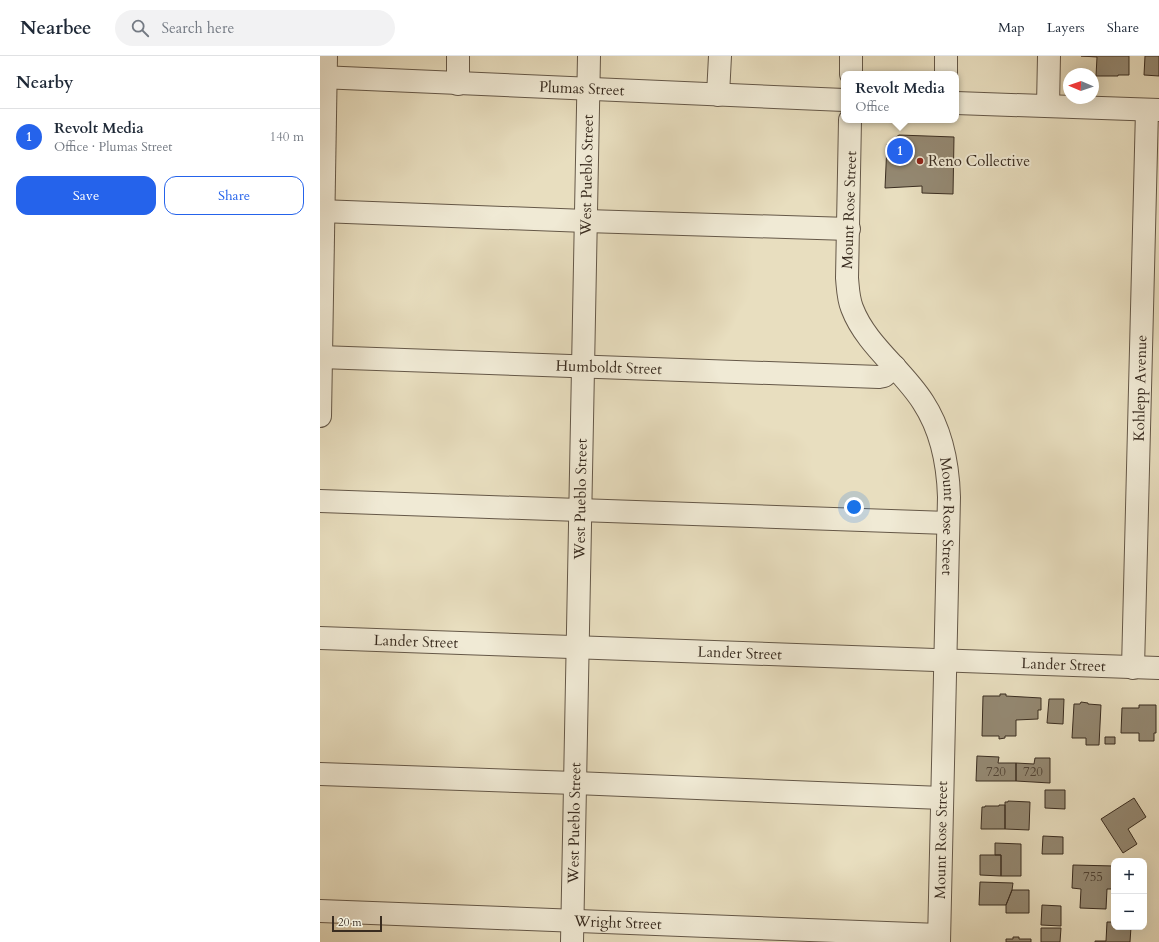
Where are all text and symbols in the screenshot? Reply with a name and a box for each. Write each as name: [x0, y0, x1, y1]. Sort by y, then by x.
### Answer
search box: [115, 10, 395, 46]
text: Nearbee: [20, 15, 91, 41]
icon: search: [129, 17, 151, 39]
text: Search here: [161, 18, 234, 38]
text: Map: [998, 18, 1025, 37]
text: Layers: [1047, 18, 1085, 37]
text: Share: [1107, 18, 1139, 37]
north arrow: [1063, 68, 1099, 104]
text: Nearby: [16, 71, 73, 94]
popup: [841, 71, 959, 123]
street label: Plumas Street: [539, 77, 625, 100]
text: Revolt Media: [855, 78, 945, 98]
text: Office: [855, 98, 889, 116]
street label: West Pueblo Street: [576, 114, 598, 237]
text: Revolt Media: [54, 118, 144, 138]
text: 1: [26, 128, 32, 146]
text: 140 m: [270, 128, 304, 146]
pin: 1: [887, 136, 913, 166]
text: Office · Plumas Street: [54, 138, 172, 156]
street label: Mount Rose Street: [837, 150, 861, 269]
place label: Reno Collective: [928, 151, 1030, 171]
marker: Reno Collective: [915, 156, 925, 166]
button: Save: [16, 176, 156, 215]
button: Share: [164, 176, 304, 215]
street label: Kohlepp Avenue: [1129, 334, 1151, 442]
street label: Humboldt Street: [555, 355, 663, 379]
street label: West Pueblo Street: [569, 438, 592, 561]
street label: Mount Rose Street: [935, 456, 959, 576]
your location: [844, 497, 864, 517]
street label: Lander Street: [373, 630, 459, 653]
street label: Lander Street: [697, 642, 783, 665]
street label: Lander Street: [1021, 653, 1106, 676]
street label: West Pueblo Street: [563, 762, 585, 885]
house number: 720: [986, 763, 1006, 781]
house number: 720: [1023, 763, 1043, 781]
street label: Mount Rose Street: [930, 780, 952, 899]
map controls: [1111, 858, 1147, 930]
button: +: [1111, 858, 1147, 894]
house number: 755: [1083, 868, 1103, 886]
button: −: [1111, 894, 1147, 930]
street label: Wright Street: [573, 911, 662, 934]
scale bar: [332, 914, 382, 933]
text: 20 m: [338, 915, 362, 930]

